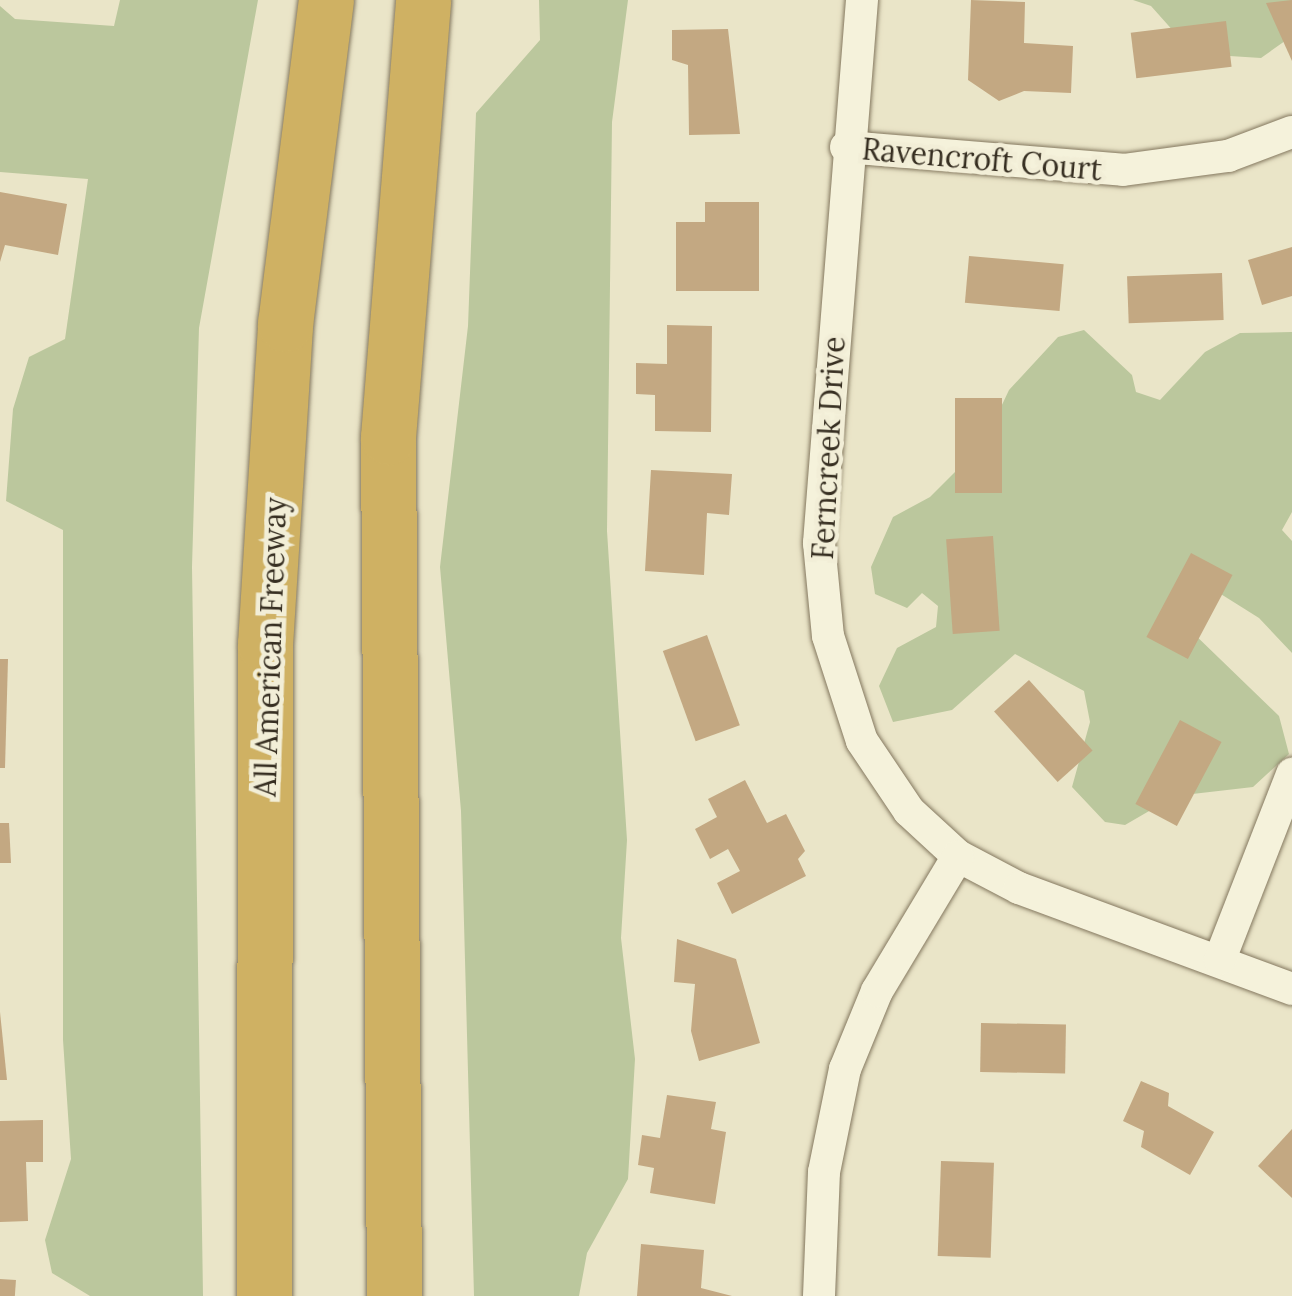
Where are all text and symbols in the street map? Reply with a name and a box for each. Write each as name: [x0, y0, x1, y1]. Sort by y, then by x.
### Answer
street label: Ravencroft Court: [860, 131, 1104, 187]
street label: Ferncreek Drive: [804, 335, 852, 561]
street label: All American Freeway: [247, 497, 293, 797]

